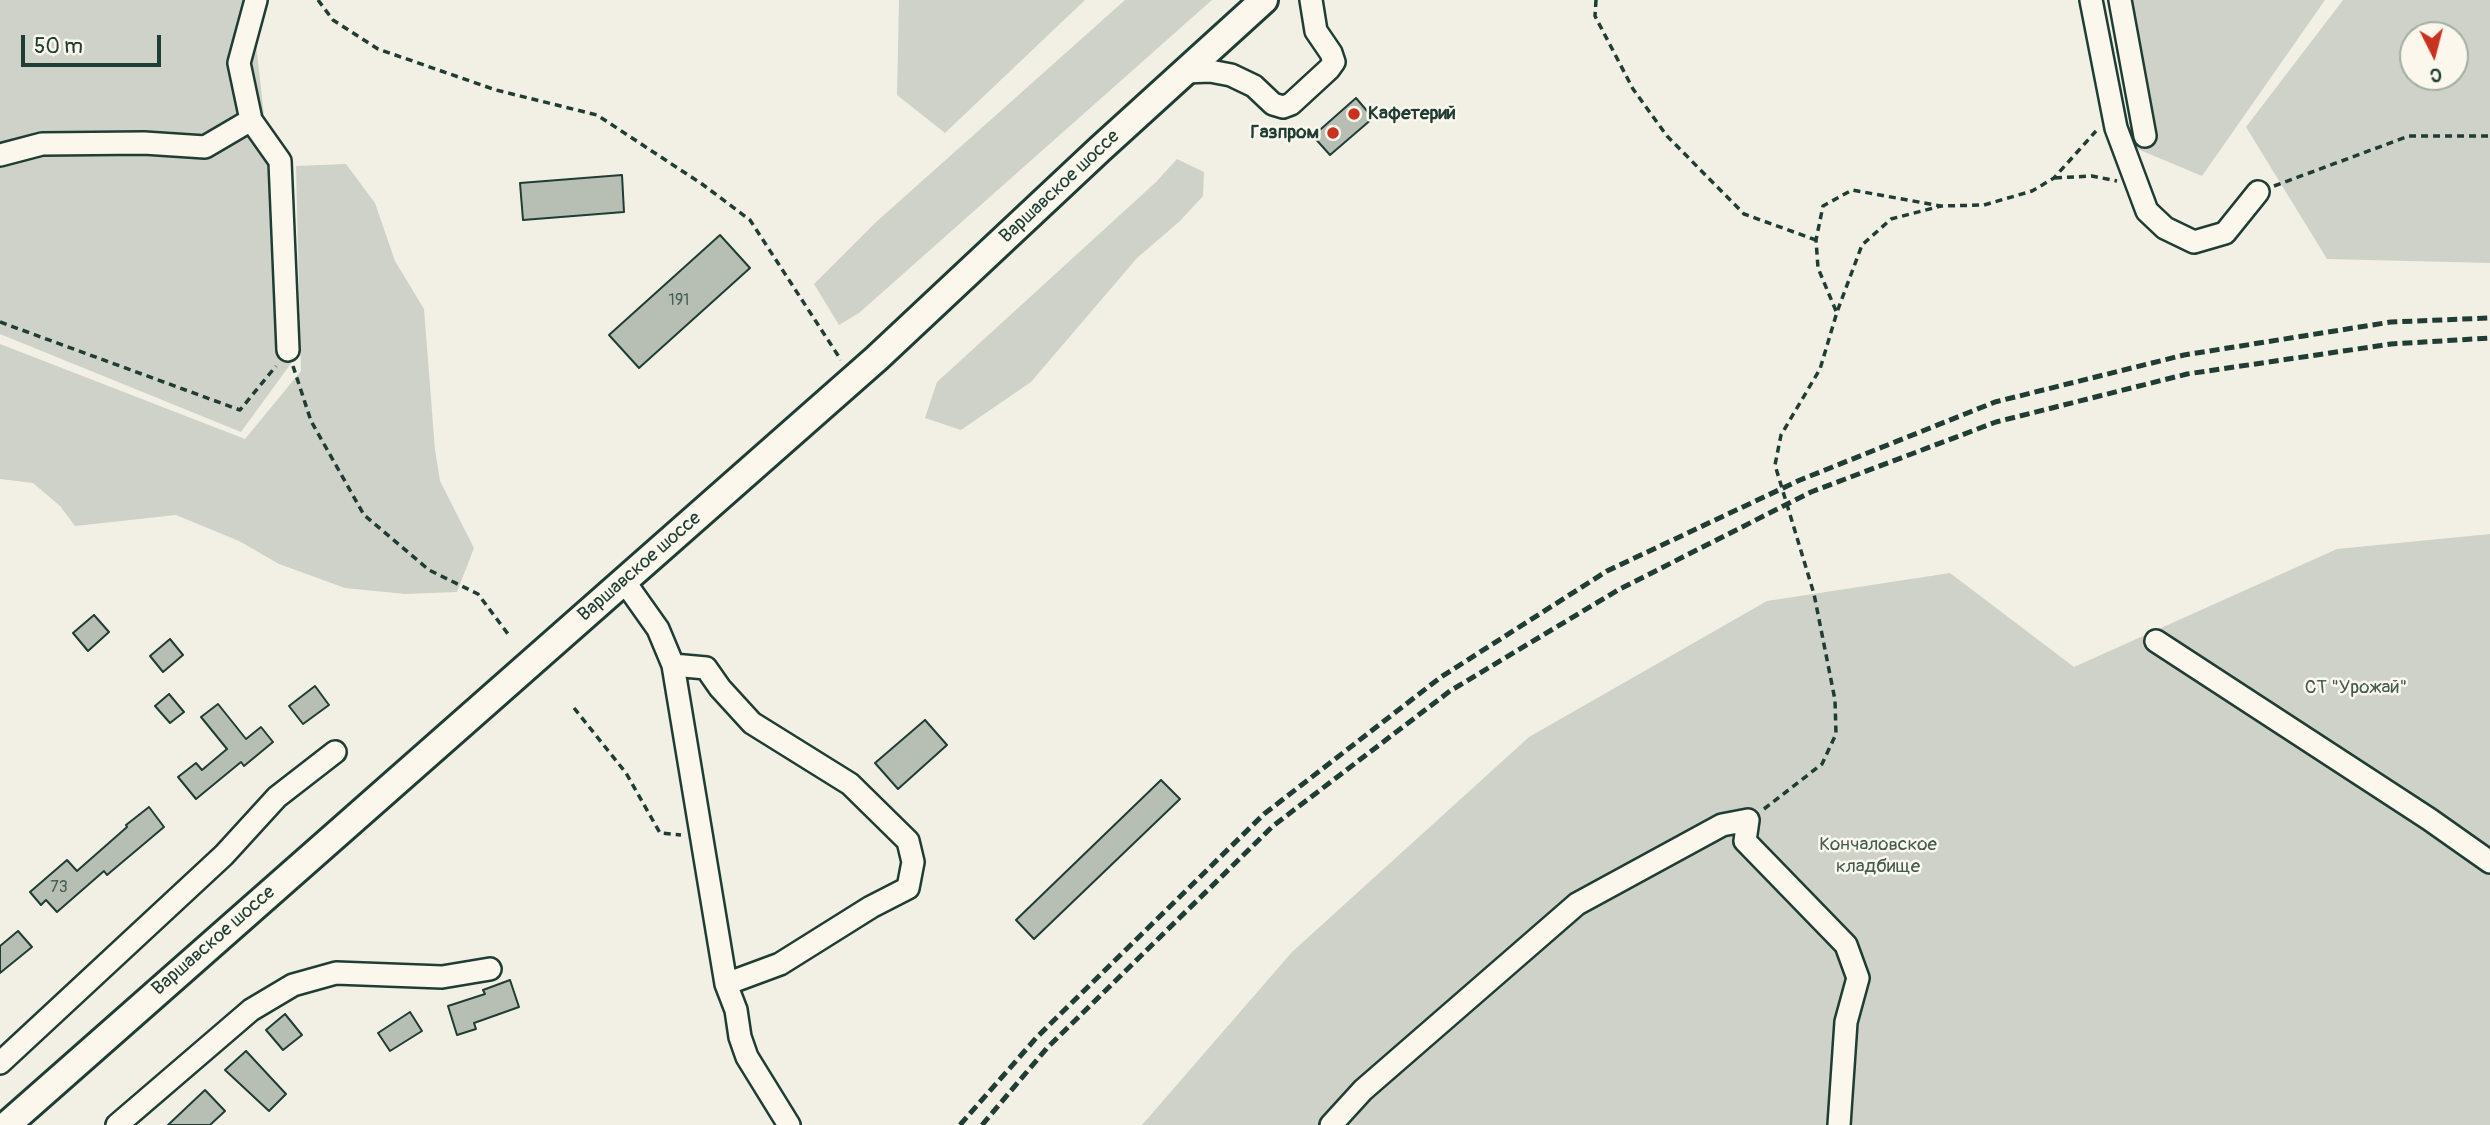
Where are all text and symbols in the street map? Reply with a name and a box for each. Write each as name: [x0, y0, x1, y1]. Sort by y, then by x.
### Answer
scale bar: [24, 21, 164, 65]
north arrow: [2399, 21, 2469, 91]
text: 50 m: [34, 33, 83, 60]
text: С: [2429, 62, 2443, 87]
place label: Кафетерий: [1368, 103, 1456, 125]
marker: Кафетерий: [1346, 106, 1362, 122]
place label: Газпром: [1251, 122, 1319, 144]
marker: Газпром: [1325, 125, 1341, 141]
street label: Варшавское шоссе: [995, 126, 1125, 248]
house number: 191: [669, 291, 689, 311]
street label: Варшавское шоссе: [574, 507, 706, 627]
park label: СТ "Урожай": [2305, 677, 2407, 699]
park label: Кончаловское кладбище: [1819, 834, 1937, 878]
house number: 73: [50, 878, 68, 898]
street label: Варшавское шоссе: [148, 881, 280, 1001]

